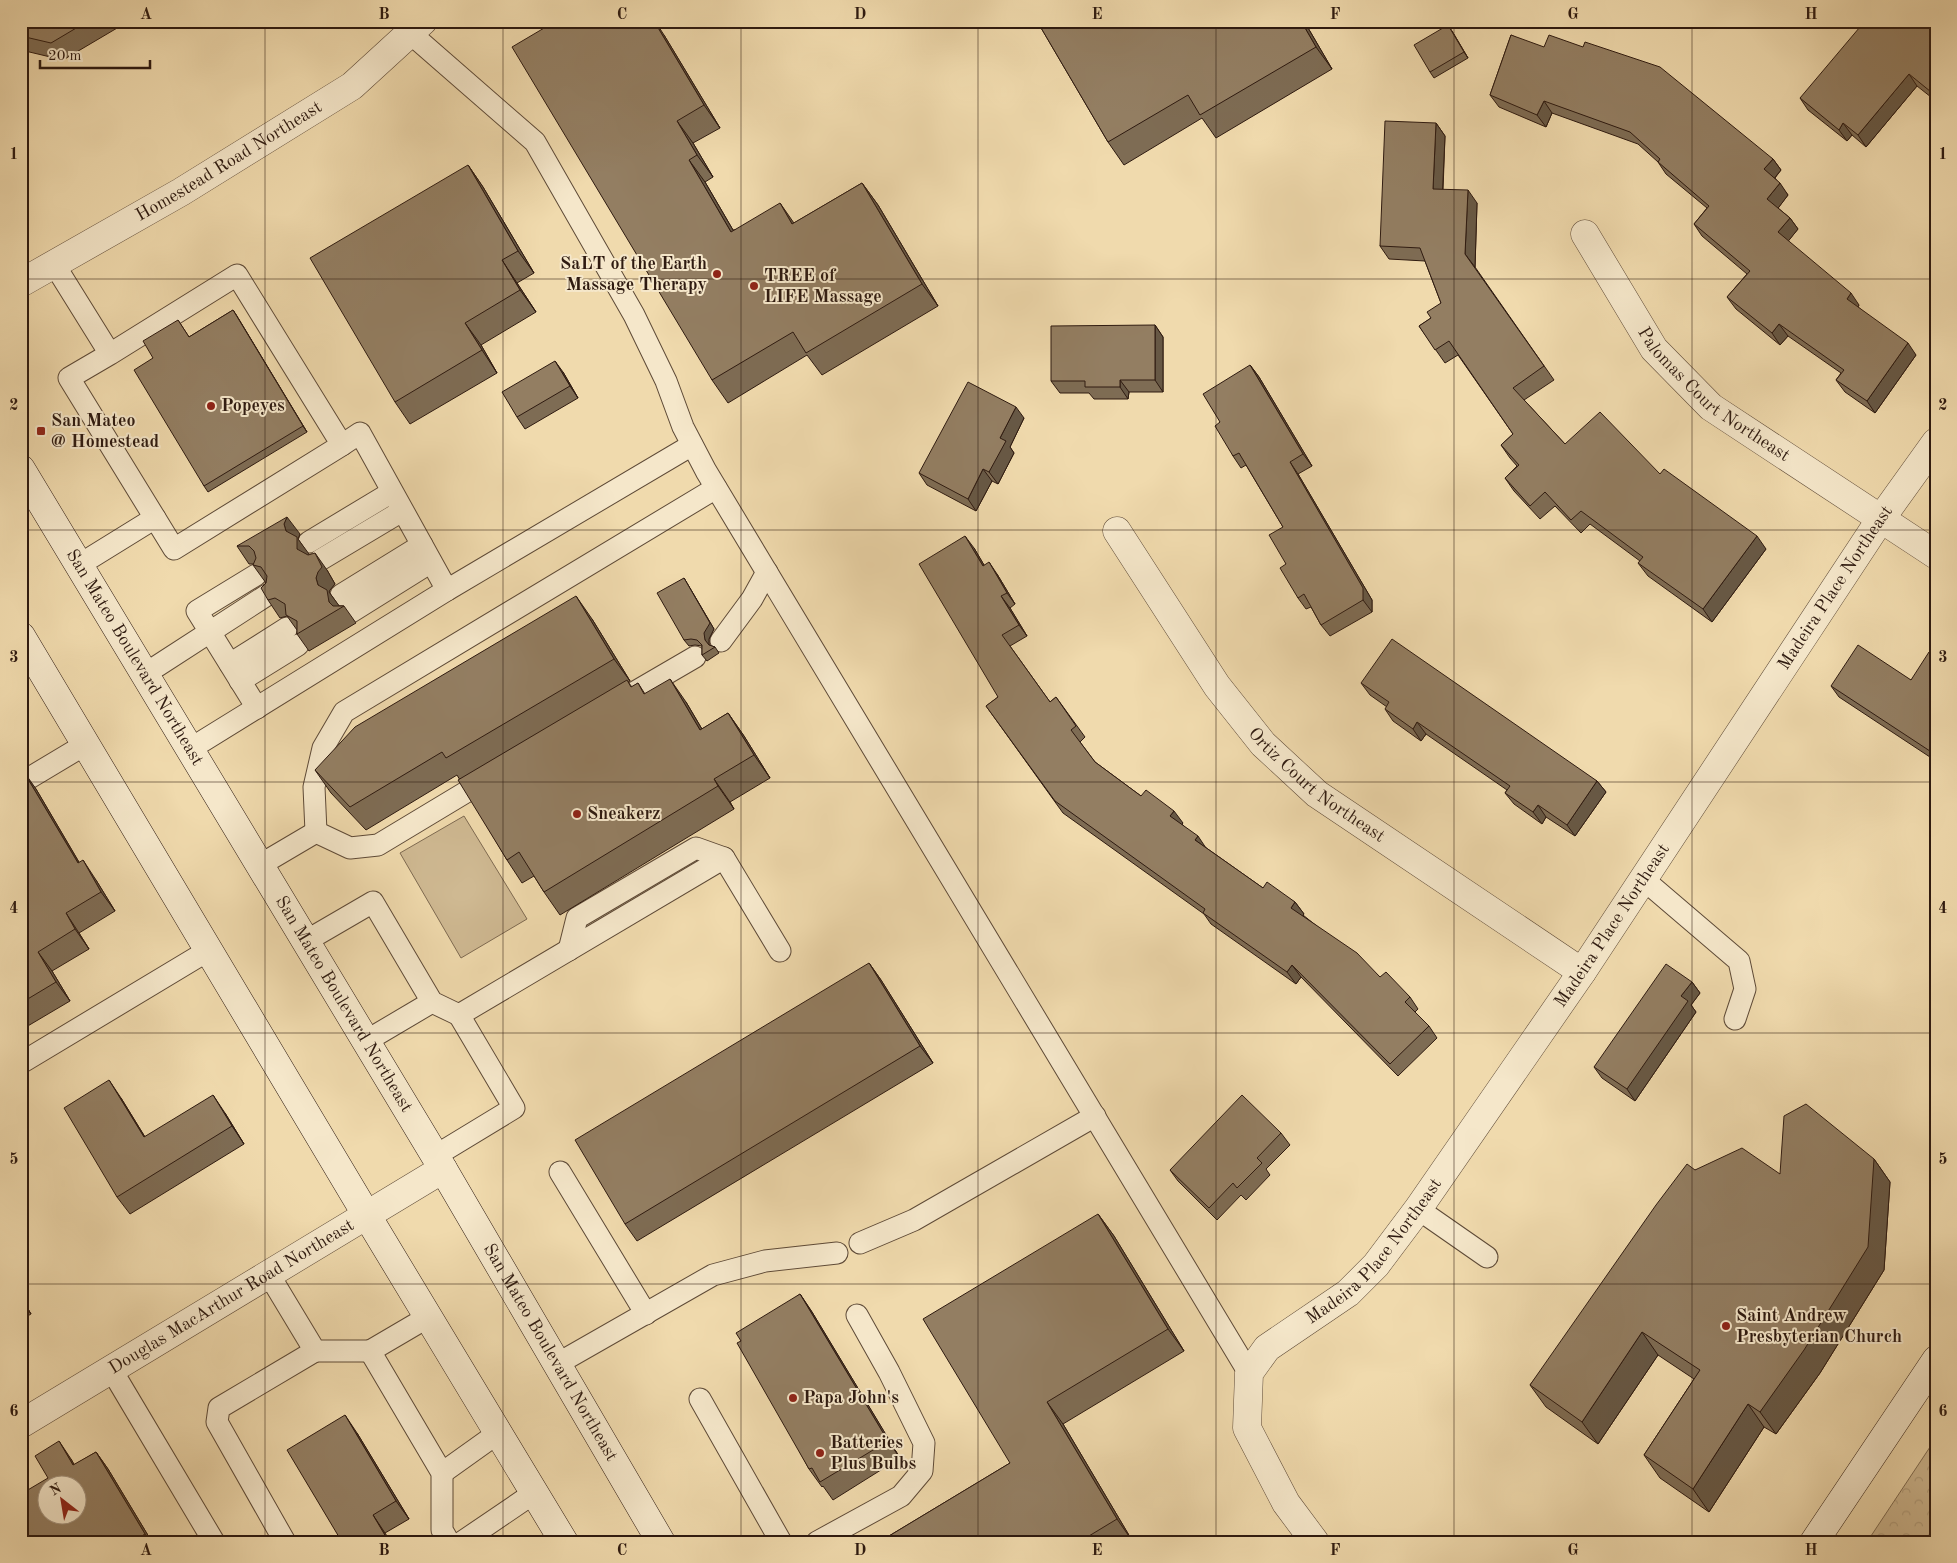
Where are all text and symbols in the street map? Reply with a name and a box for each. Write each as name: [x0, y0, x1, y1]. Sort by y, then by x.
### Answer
text: A: [140, 7, 152, 23]
text: B: [378, 7, 390, 23]
text: C: [617, 7, 627, 23]
text: D: [854, 7, 866, 23]
text: E: [1091, 7, 1103, 23]
text: F: [1330, 7, 1341, 23]
text: G: [1567, 7, 1579, 23]
text: H: [1804, 7, 1818, 23]
scale bar: [40, 38, 150, 70]
text: 20 m: [48, 49, 82, 64]
street label: Homestead Road Northeast: [133, 98, 325, 225]
text: 1: [9, 147, 19, 163]
text: 1: [1938, 147, 1948, 163]
place label: SaLT of the Earth Massage Therapy: [560, 255, 707, 294]
place label: TREE of LIFE Massage: [764, 267, 882, 306]
marker: SaLT of the Earth Massage Therapy: [711, 268, 723, 280]
marker: TREE of LIFE Massage: [748, 280, 760, 292]
street label: Palomas Court Northeast: [1634, 324, 1793, 465]
place label: Popeyes: [221, 397, 285, 415]
text: 2: [9, 398, 19, 414]
text: 2: [1938, 398, 1948, 414]
marker: Popeyes: [205, 400, 217, 412]
place label: San Mateo @ Homestead: [51, 412, 160, 451]
marker: San Mateo @ Homestead: [35, 425, 47, 437]
street label: Madeira Place Northeast: [1775, 502, 1896, 673]
street label: San Mateo Boulevard Northeast: [63, 546, 207, 769]
text: 3: [9, 650, 19, 666]
text: 3: [1938, 650, 1948, 666]
street label: Ortiz Court Northeast: [1245, 724, 1388, 846]
place label: Sneakerz: [587, 805, 660, 823]
marker: Sneakerz: [571, 808, 583, 820]
street label: Madeira Place Northeast: [1551, 840, 1673, 1011]
street label: San Mateo Boulevard Northeast: [272, 893, 416, 1115]
text: 4: [9, 901, 19, 917]
text: 4: [1938, 901, 1948, 917]
text: 5: [9, 1152, 19, 1168]
text: 5: [1938, 1152, 1948, 1168]
street label: Madeira Place Northeast: [1303, 1175, 1445, 1328]
street label: Douglas MacArthur Road Northeast: [106, 1216, 357, 1378]
street label: San Mateo Boulevard Northeast: [480, 1241, 621, 1465]
place label: Saint Andrew Presbyterian Church: [1736, 1307, 1902, 1346]
marker: Saint Andrew Presbyterian Church: [1720, 1320, 1732, 1332]
place label: Papa John's: [803, 1389, 899, 1407]
marker: Papa John's: [787, 1392, 799, 1404]
text: 6: [9, 1404, 19, 1420]
text: 6: [1938, 1404, 1948, 1420]
place label: Batteries Plus Bulbs: [830, 1434, 917, 1473]
marker: Batteries Plus Bulbs: [814, 1447, 826, 1459]
north arrow: [38, 1476, 88, 1526]
text: N: [48, 1481, 64, 1498]
text: A: [140, 1543, 152, 1559]
text: B: [378, 1543, 390, 1559]
text: C: [617, 1543, 627, 1559]
text: D: [854, 1543, 866, 1559]
text: E: [1091, 1543, 1103, 1559]
text: F: [1330, 1543, 1341, 1559]
text: G: [1567, 1543, 1579, 1559]
text: H: [1804, 1543, 1818, 1559]

